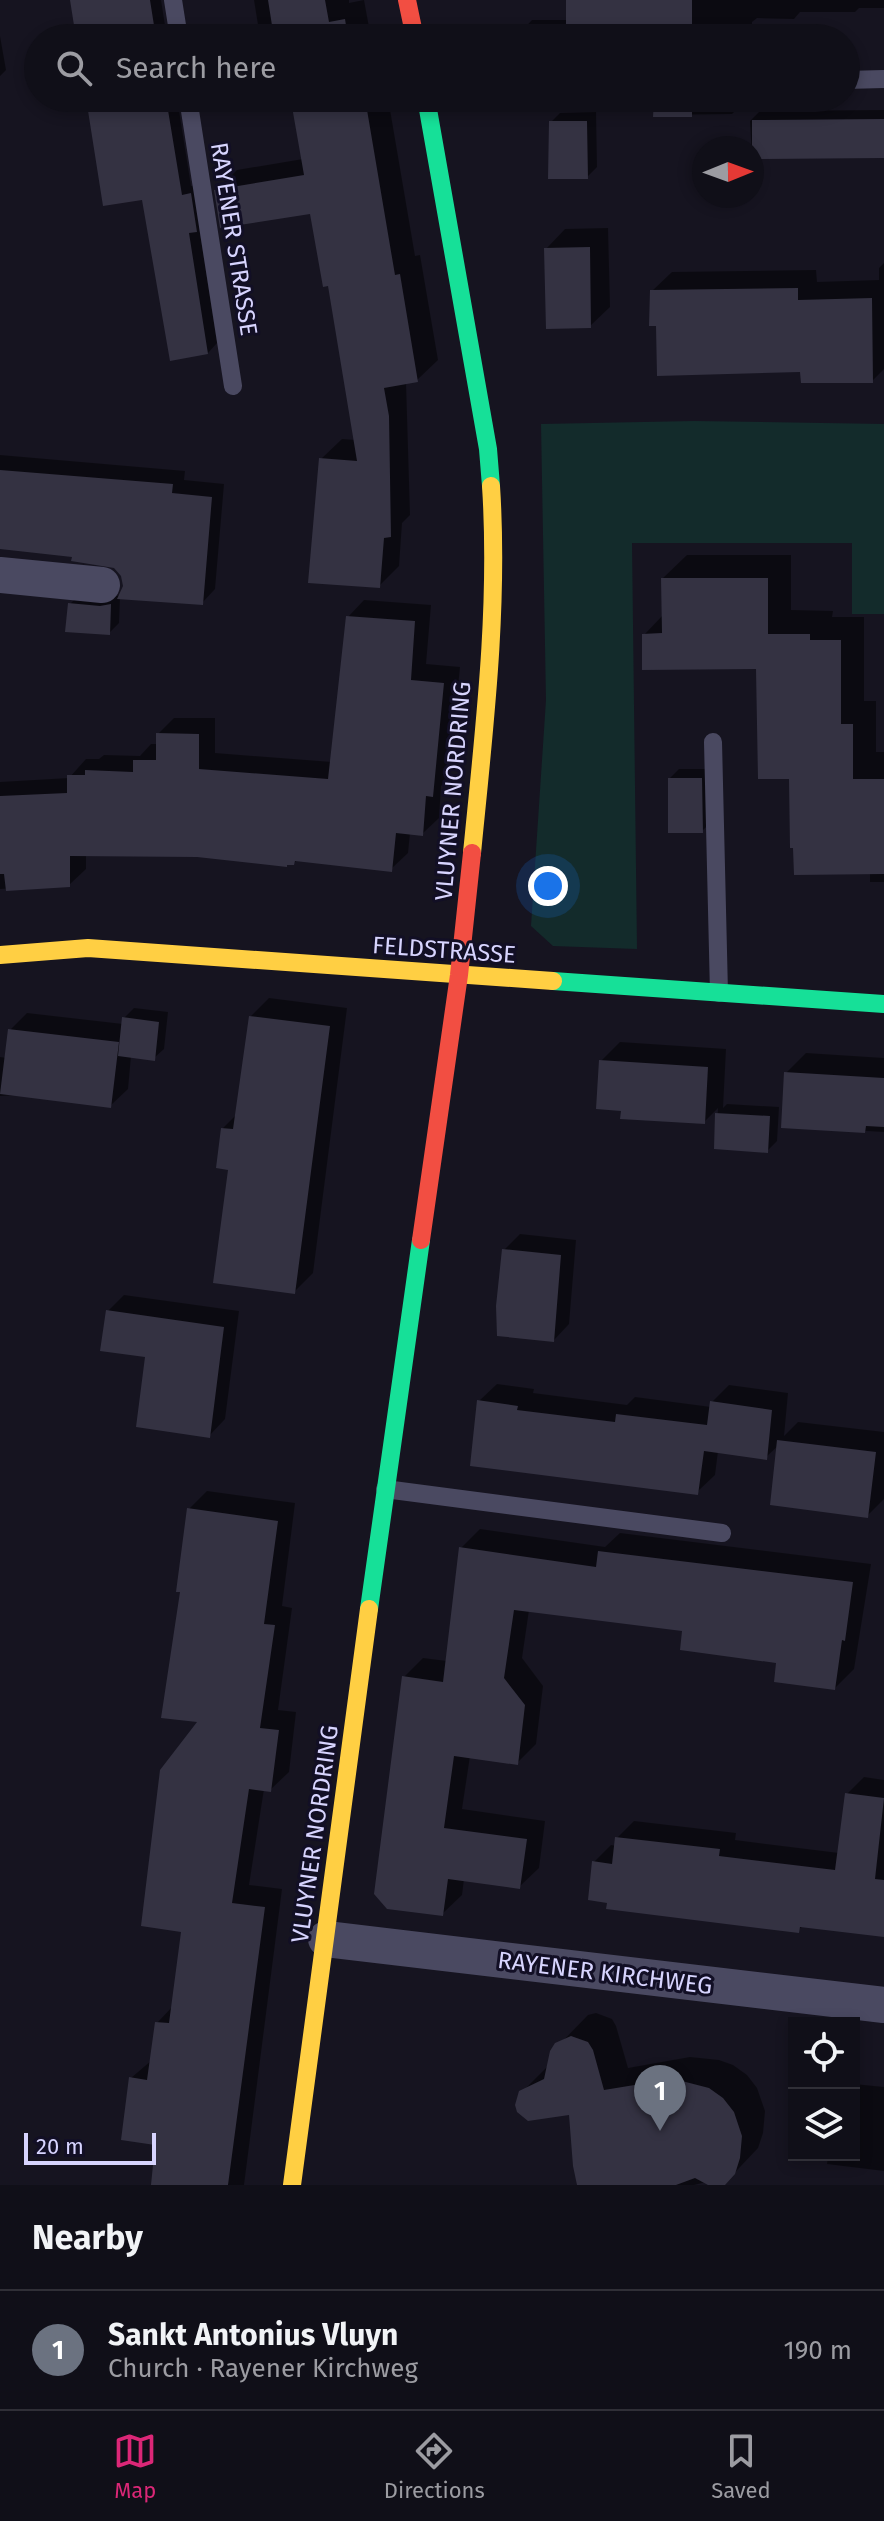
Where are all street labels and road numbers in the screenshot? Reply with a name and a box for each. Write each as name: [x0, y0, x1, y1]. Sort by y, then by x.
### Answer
street label: RAYENER STRASSE: [205, 140, 263, 338]
street label: VLUYNER NORDRING: [429, 680, 477, 902]
street label: FELDSTRASSE: [371, 931, 517, 969]
street label: VLUYNER NORDRING: [286, 1723, 344, 1945]
street label: RAYENER KIRCHWEG: [496, 1946, 714, 2000]

